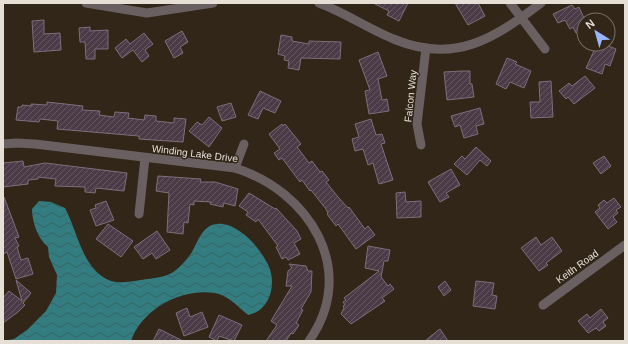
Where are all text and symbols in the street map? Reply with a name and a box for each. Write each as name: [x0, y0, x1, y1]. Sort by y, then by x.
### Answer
north arrow: [576, 12, 616, 52]
text: N: [583, 17, 597, 31]
street label: Falcon Way: [402, 69, 419, 123]
street label: Winding Lake Drive: [151, 143, 239, 164]
street label: Keith Road: [554, 247, 601, 285]

